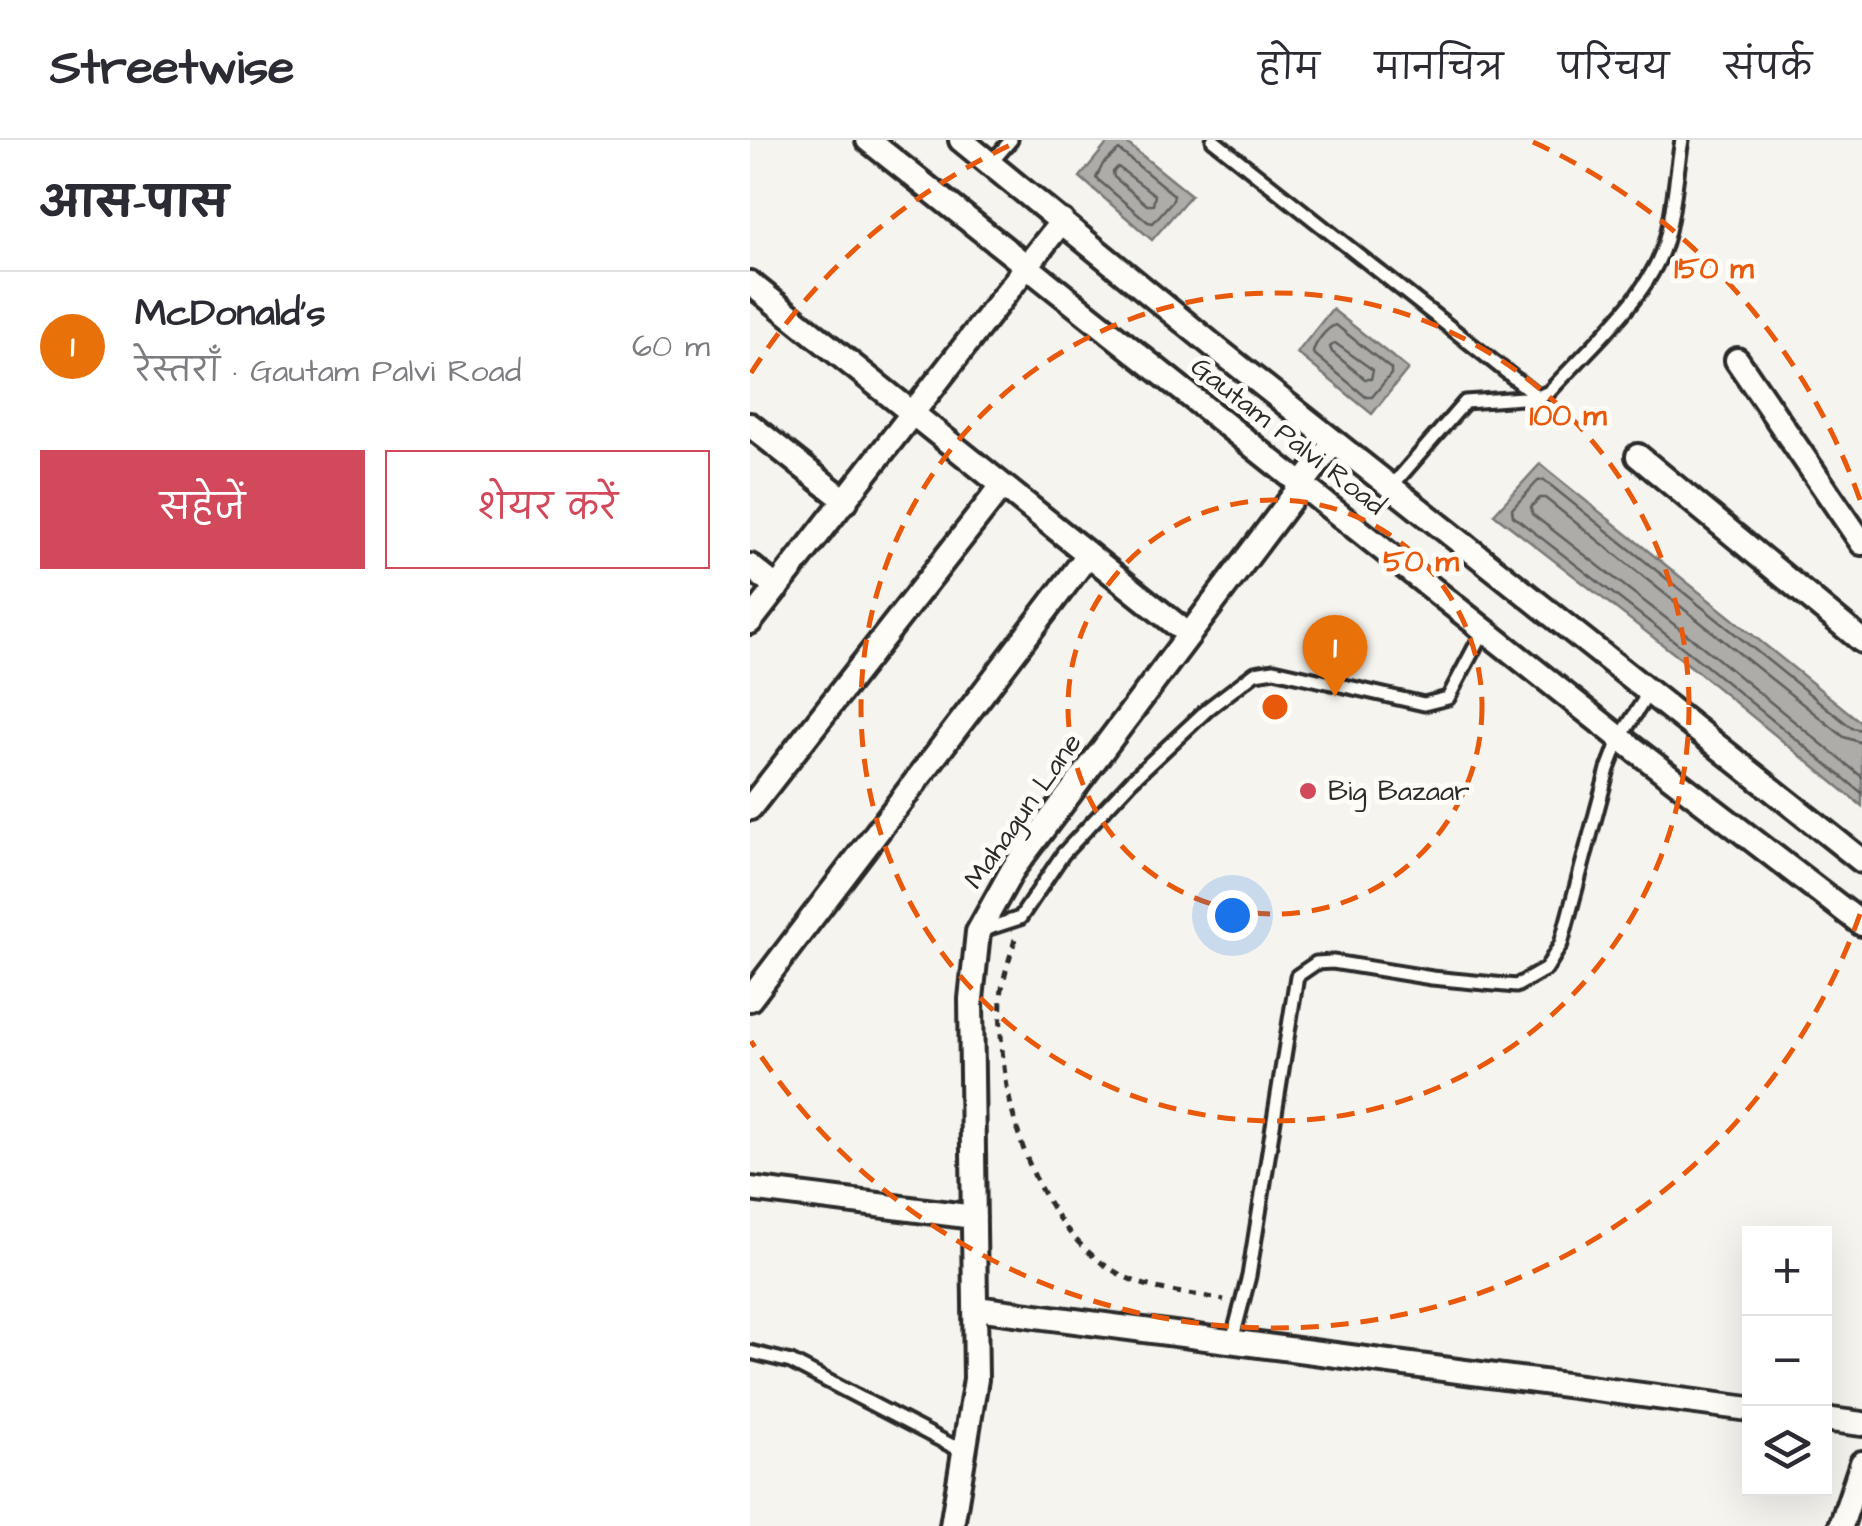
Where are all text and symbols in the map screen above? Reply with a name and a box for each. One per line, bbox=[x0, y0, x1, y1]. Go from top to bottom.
text: Streetwise bbox=[50, 36, 294, 102]
text: होम bbox=[1258, 44, 1320, 93]
text: मानचित्र bbox=[1375, 44, 1503, 93]
text: परिचय bbox=[1558, 44, 1669, 93]
text: संपर्क bbox=[1724, 44, 1812, 93]
text: आस-पास bbox=[40, 175, 228, 233]
text: 150 m bbox=[1674, 248, 1754, 290]
text: McDonald's bbox=[135, 288, 326, 340]
text: 1 bbox=[70, 324, 75, 369]
text: 60 m bbox=[632, 324, 710, 369]
street label: Gautam Palvi Road bbox=[1183, 348, 1393, 524]
text: रेस्तराँ · Gautam Palvi Road bbox=[135, 349, 521, 394]
text: 100 m bbox=[1529, 395, 1607, 437]
button: सहेजें bbox=[40, 450, 365, 569]
button: शेयर करें bbox=[385, 450, 710, 569]
text: 50 m bbox=[1383, 541, 1459, 583]
pin: 1 bbox=[1302, 614, 1368, 697]
centre of rings bbox=[1257, 689, 1293, 725]
street label: Mahagun Lane bbox=[955, 725, 1092, 897]
place label: Big Bazaar bbox=[1328, 772, 1470, 812]
marker: Big Bazaar bbox=[1297, 780, 1319, 802]
your location bbox=[1207, 890, 1258, 941]
map controls bbox=[1742, 1226, 1832, 1496]
button: + bbox=[1742, 1226, 1832, 1316]
button: − bbox=[1742, 1316, 1832, 1406]
button: layers bbox=[1742, 1406, 1832, 1496]

